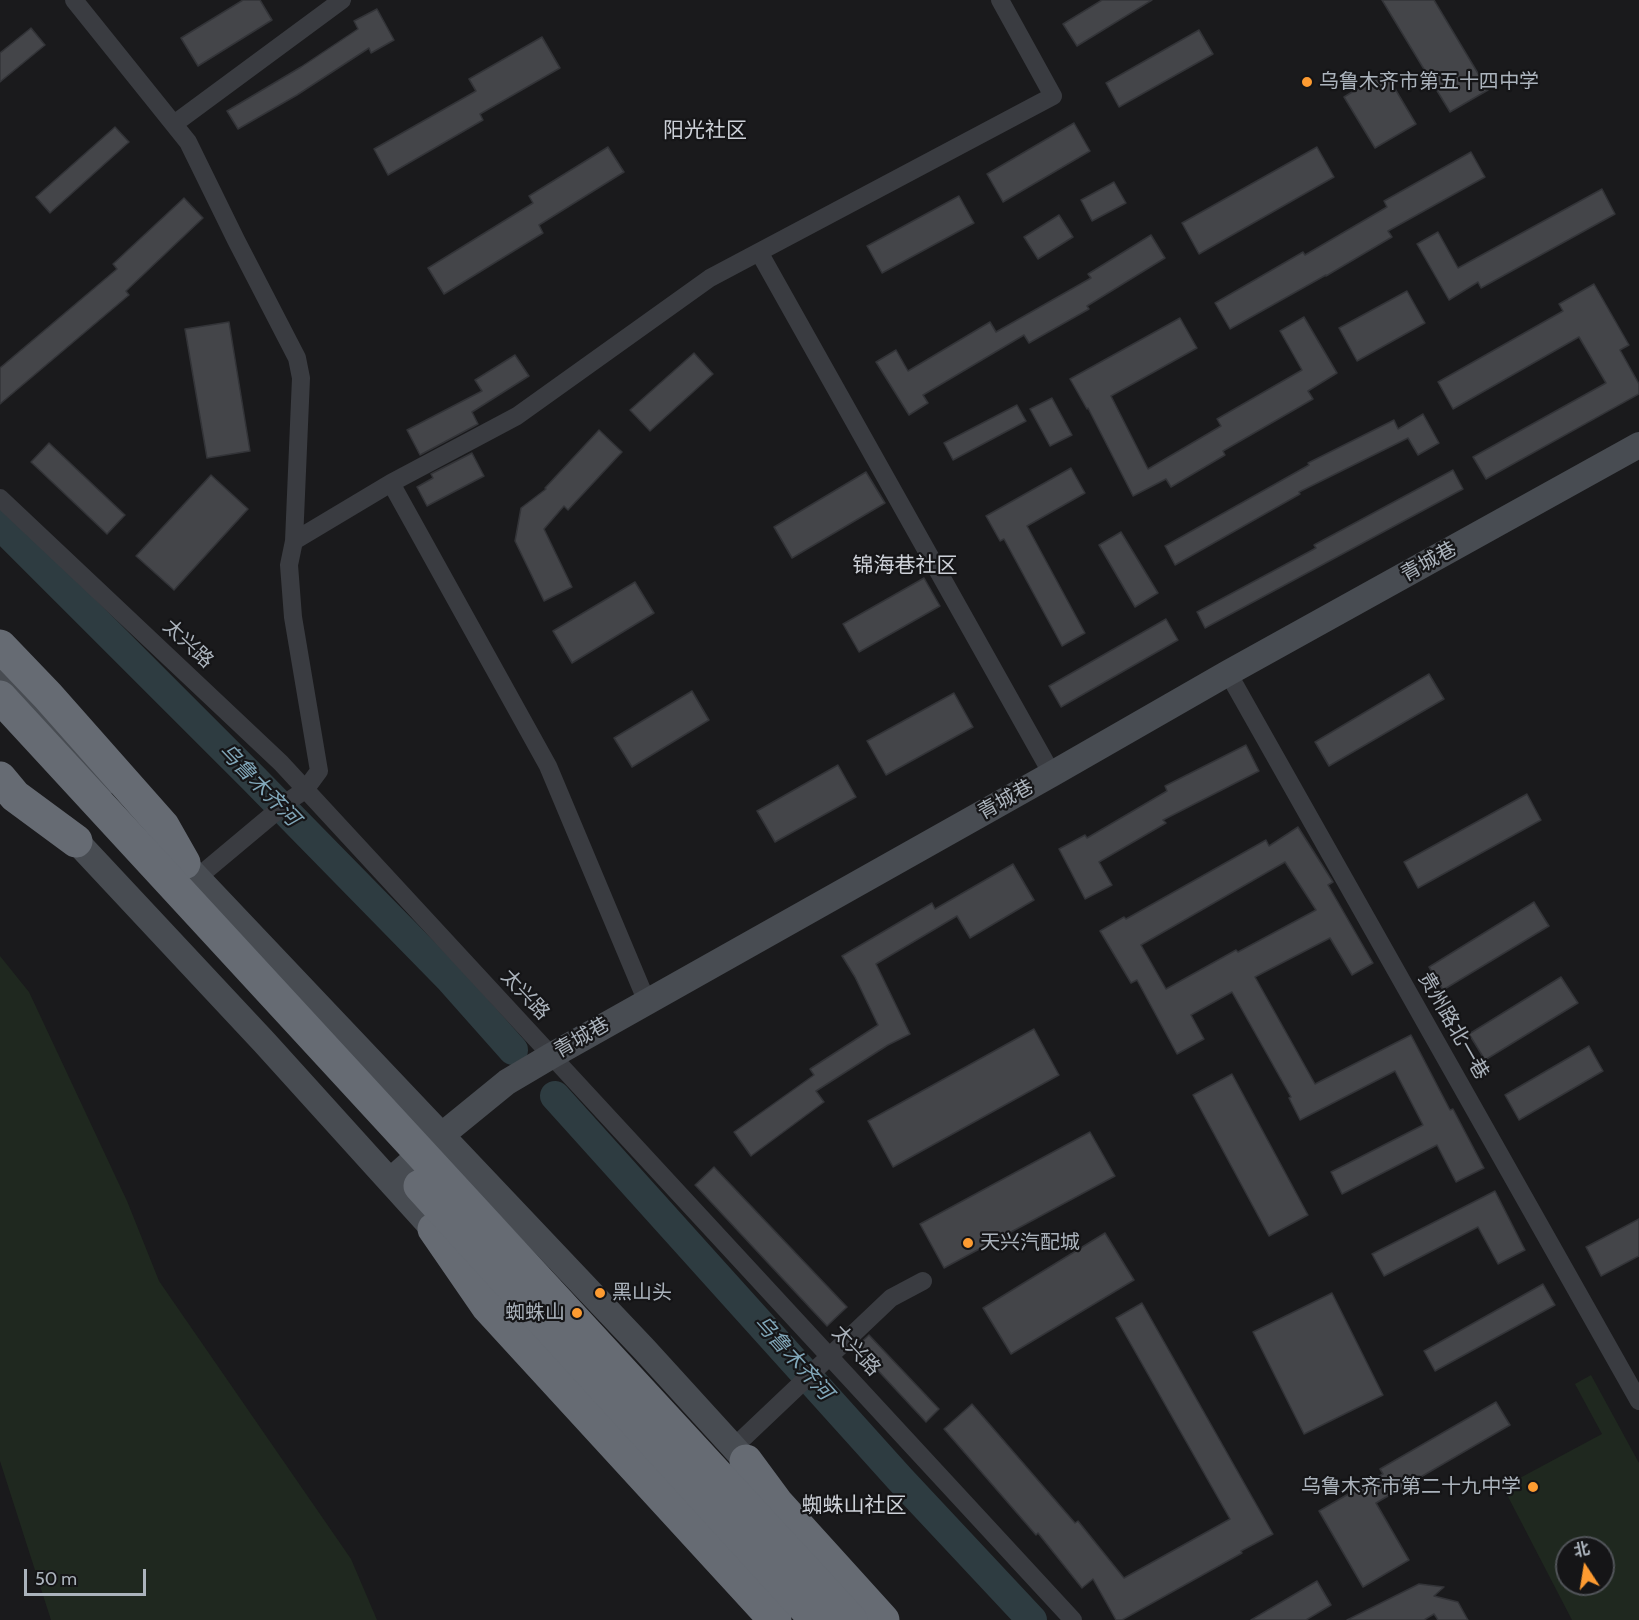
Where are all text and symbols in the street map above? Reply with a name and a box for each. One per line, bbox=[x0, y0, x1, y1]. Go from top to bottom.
place label: 乌鲁木齐市第五十四中学 bbox=[1319, 70, 1539, 94]
marker: 乌鲁木齐市第五十四中学 bbox=[1300, 75, 1314, 89]
district label: 阳光社区 bbox=[663, 118, 747, 144]
street label: 青城巷 bbox=[1397, 537, 1461, 587]
district label: 锦海巷社区 bbox=[853, 553, 957, 579]
street label: 太兴路 bbox=[158, 615, 218, 673]
water label: 乌鲁木齐河 bbox=[213, 738, 305, 832]
street label: 青城巷 bbox=[974, 775, 1038, 825]
street label: 太兴路 bbox=[496, 965, 554, 1025]
street label: 贵州路北一巷 bbox=[1413, 968, 1493, 1084]
street label: 青城巷 bbox=[550, 1013, 614, 1063]
place label: 天兴汽配城 bbox=[980, 1231, 1080, 1255]
marker: 天兴汽配城 bbox=[961, 1236, 975, 1250]
place label: 黑山头 bbox=[612, 1281, 672, 1305]
marker: 黑山头 bbox=[593, 1286, 607, 1300]
place label: 蜘蛛山 bbox=[505, 1301, 565, 1325]
marker: 蜘蛛山 bbox=[570, 1306, 584, 1320]
water label: 乌鲁木齐河 bbox=[749, 1311, 837, 1405]
street label: 太兴路 bbox=[827, 1321, 885, 1381]
place label: 乌鲁木齐市第二十九中学 bbox=[1301, 1475, 1521, 1499]
marker: 乌鲁木齐市第二十九中学 bbox=[1526, 1480, 1540, 1494]
district label: 蜘蛛山社区 bbox=[802, 1493, 906, 1519]
north arrow bbox=[1555, 1536, 1615, 1596]
text: 北 bbox=[1572, 1539, 1591, 1561]
scale bar bbox=[27, 1557, 148, 1595]
text: 50 m bbox=[35, 1568, 77, 1590]

